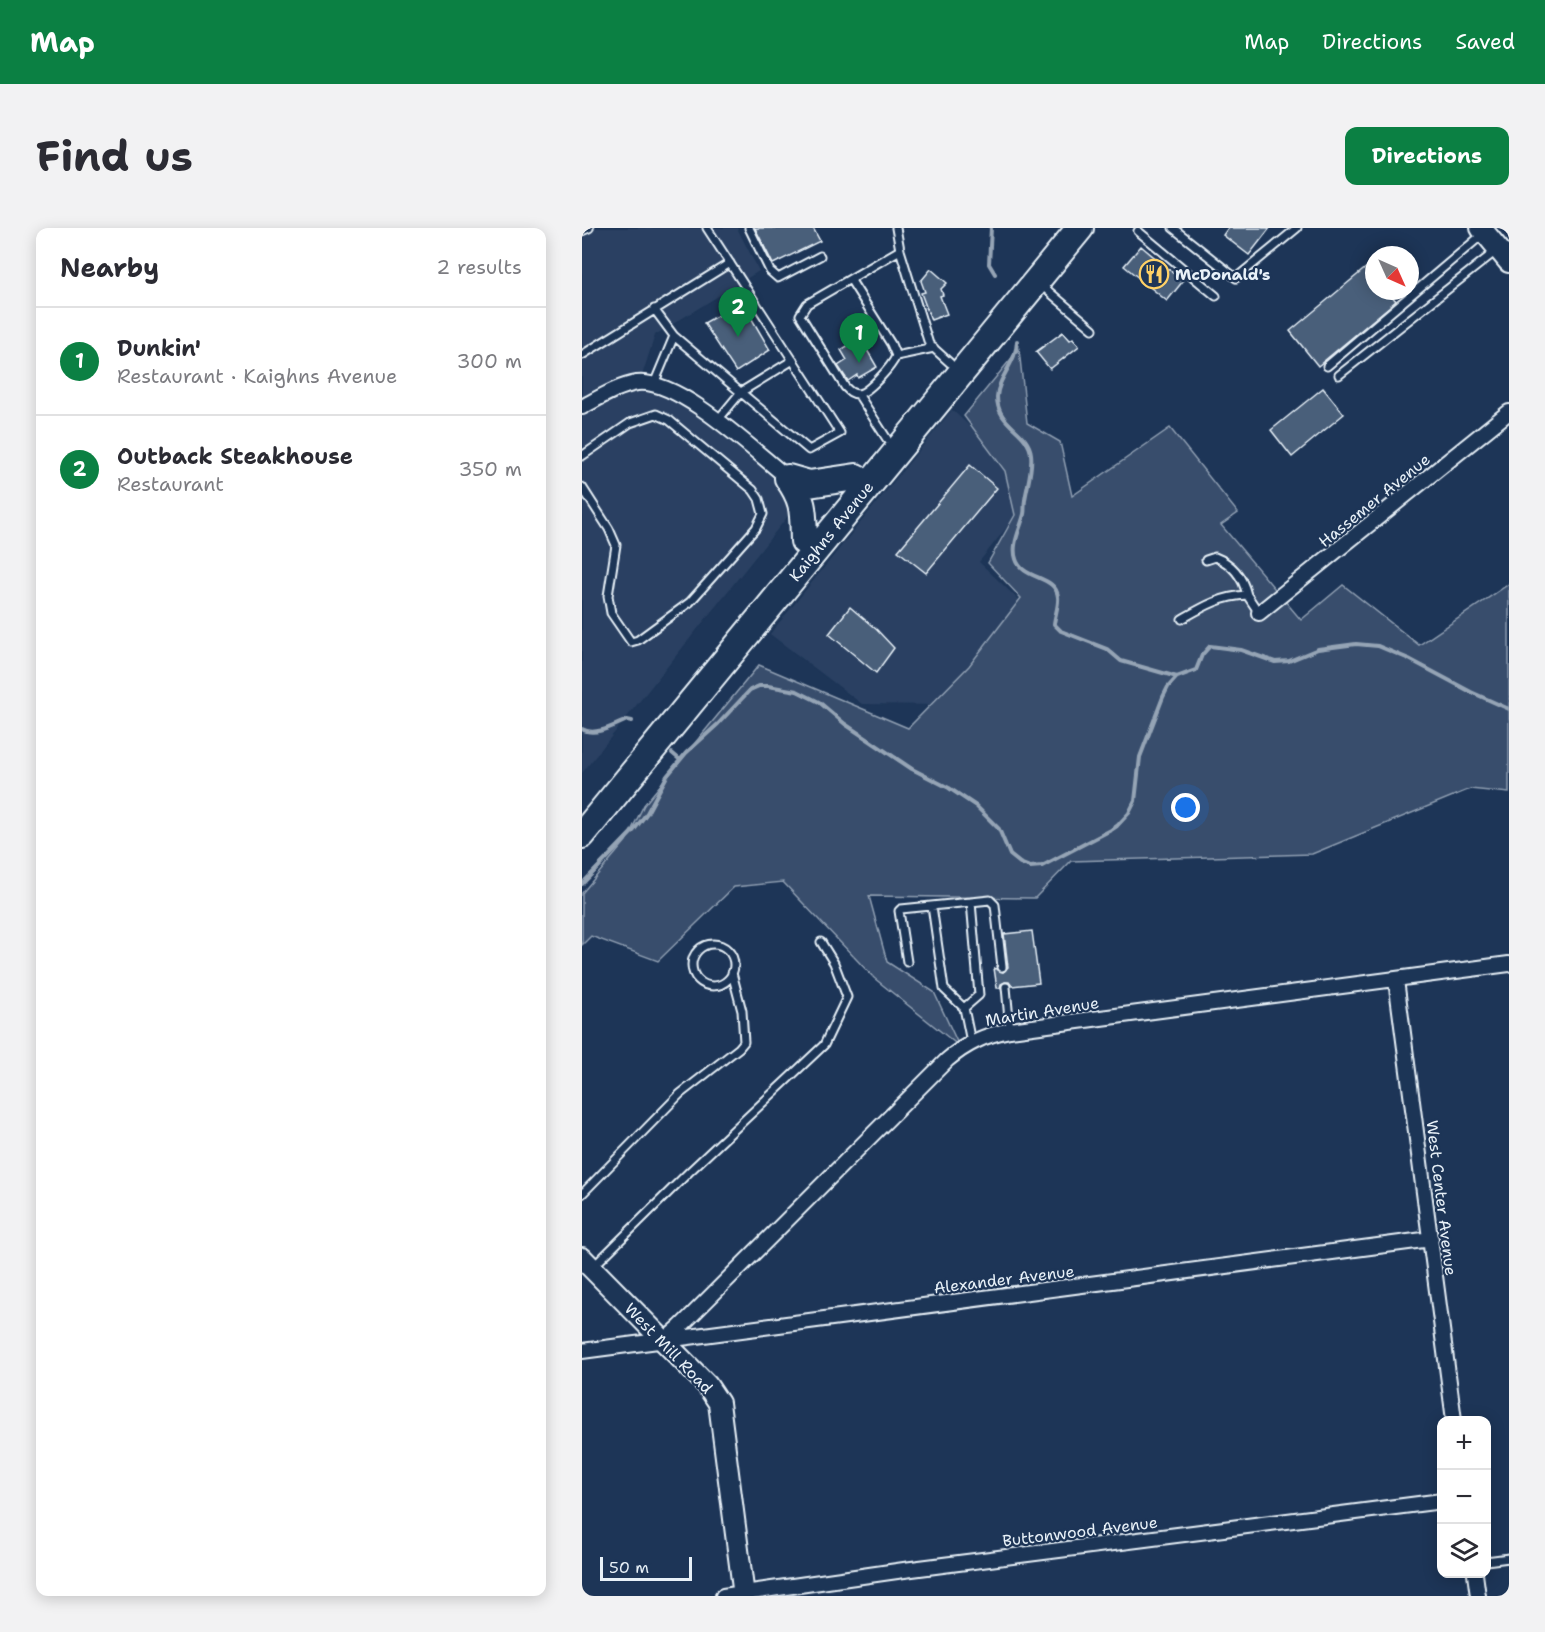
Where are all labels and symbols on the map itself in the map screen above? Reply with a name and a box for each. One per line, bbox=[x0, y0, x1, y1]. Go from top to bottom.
north arrow bbox=[1365, 246, 1419, 300]
restaurant icon: McDonald's bbox=[1138, 258, 1170, 290]
place label: McDonald's bbox=[1175, 264, 1271, 285]
pin: 2 bbox=[718, 288, 758, 337]
pin: 1 bbox=[840, 314, 878, 363]
street label: Hassemer Avenue bbox=[1314, 449, 1434, 552]
street label: Kaighns Avenue bbox=[784, 477, 878, 586]
your location bbox=[1171, 793, 1200, 822]
street label: Martin Avenue bbox=[984, 992, 1100, 1031]
street label: West Center Avenue bbox=[1422, 1119, 1461, 1277]
street label: Alexander Avenue bbox=[933, 1260, 1076, 1299]
street label: West Mill Road bbox=[620, 1298, 717, 1398]
street label: Buttonwood Avenue bbox=[1001, 1512, 1159, 1551]
scale bar bbox=[600, 1554, 692, 1582]

